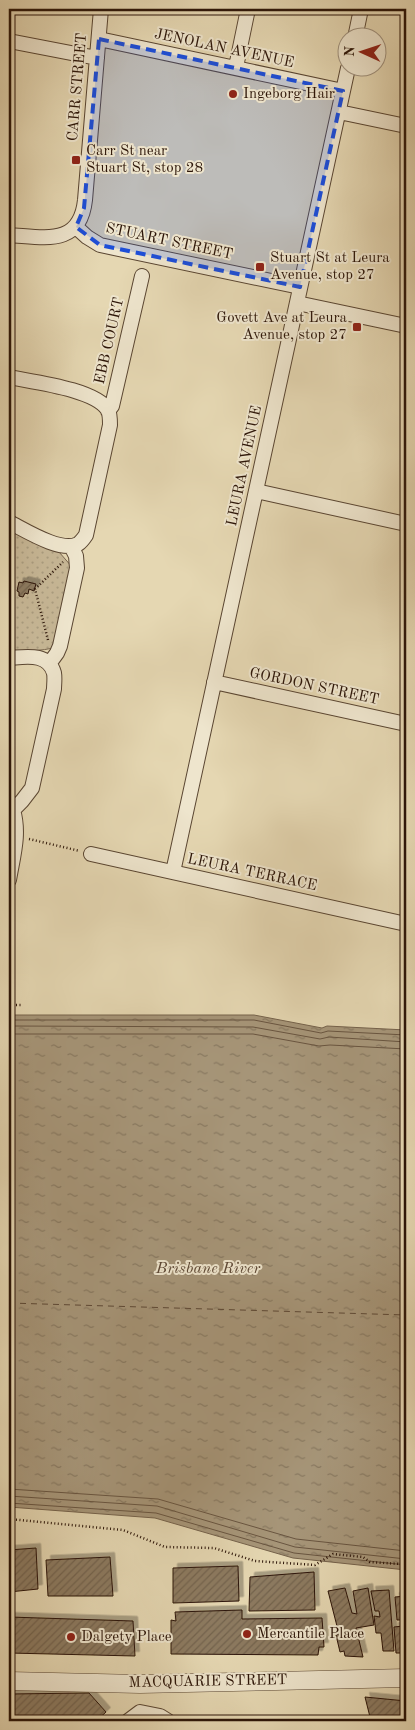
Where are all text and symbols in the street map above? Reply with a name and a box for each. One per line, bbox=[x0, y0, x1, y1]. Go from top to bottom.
street label: JENOLAN AVENUE bbox=[153, 27, 295, 71]
north arrow bbox=[338, 28, 388, 78]
street label: CARR STREET bbox=[66, 32, 90, 142]
text: N bbox=[343, 45, 357, 57]
place label: Ingeborg Hair bbox=[243, 87, 335, 102]
marker: Ingeborg Hair bbox=[227, 88, 239, 100]
place label: Carr St near Stuart St, stop 28 bbox=[86, 144, 203, 176]
marker: Carr St near Stuart St, stop 28 bbox=[70, 154, 82, 166]
street label: STUART STREET bbox=[104, 221, 234, 263]
place label: Stuart St at Leura Avenue, stop 27 bbox=[270, 251, 390, 283]
marker: Stuart St at Leura Avenue, stop 27 bbox=[254, 261, 266, 273]
street label: EBB COURT bbox=[93, 296, 127, 386]
place label: Govett Ave at Leura Avenue, stop 27 bbox=[216, 311, 348, 343]
marker: Govett Ave at Leura Avenue, stop 27 bbox=[351, 321, 363, 333]
street label: LEURA AVENUE bbox=[225, 404, 265, 528]
street label: GORDON STREET bbox=[248, 666, 380, 708]
street label: LEURA TERRACE bbox=[186, 852, 318, 894]
water label: Brisbane River bbox=[155, 1261, 261, 1277]
place label: Mercantile Place bbox=[257, 1627, 364, 1642]
marker: Mercantile Place bbox=[241, 1628, 253, 1640]
place label: Dalgety Place bbox=[81, 1630, 172, 1645]
marker: Dalgety Place bbox=[65, 1631, 77, 1643]
street label: MACQUARIE STREET bbox=[128, 1673, 288, 1691]

